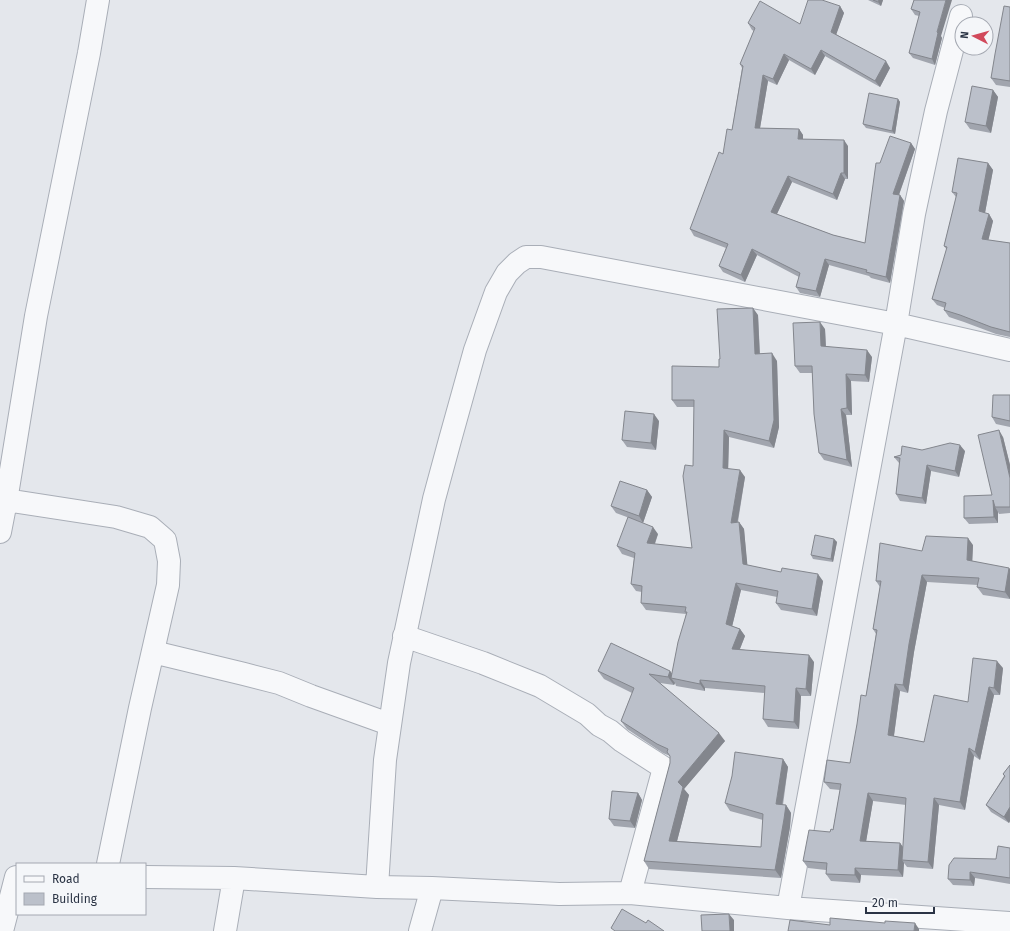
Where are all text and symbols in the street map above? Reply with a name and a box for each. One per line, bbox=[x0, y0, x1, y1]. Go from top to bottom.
north arrow bbox=[954, 16, 994, 56]
text: N bbox=[958, 31, 971, 39]
legend bbox=[16, 863, 146, 915]
text: Road bbox=[52, 872, 80, 886]
scale bar bbox=[866, 889, 934, 915]
text: Building bbox=[52, 892, 98, 906]
text: 20 m bbox=[872, 896, 898, 910]

